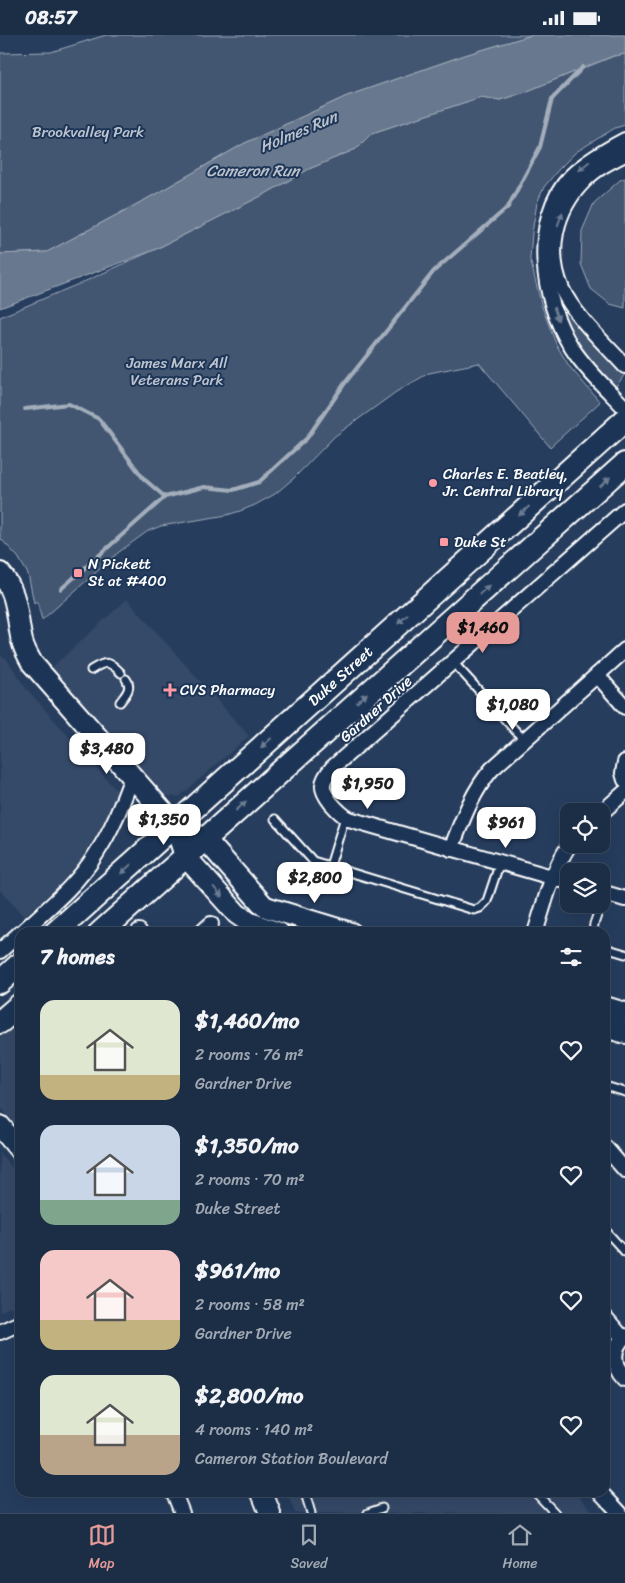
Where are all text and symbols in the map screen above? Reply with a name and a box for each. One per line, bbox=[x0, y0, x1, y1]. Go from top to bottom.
text: 08:57 bbox=[25, 1, 77, 34]
water label: Holmes Run bbox=[255, 101, 344, 161]
park label: Brookvalley Park bbox=[32, 119, 144, 145]
water label: Cameron Run bbox=[207, 156, 302, 185]
one-way arrow bbox=[578, 160, 591, 171]
one-way arrow bbox=[557, 212, 564, 227]
one-way arrow bbox=[553, 307, 560, 322]
park label: James Marx All Veterans Park bbox=[125, 350, 228, 393]
place label: Charles E. Beatley, Jr. Central Library bbox=[442, 461, 568, 504]
one-way arrow bbox=[598, 476, 610, 488]
marker: Charles E. Beatley, Jr. Central Library bbox=[427, 477, 439, 489]
one-way arrow bbox=[518, 505, 530, 517]
place label: Duke St bbox=[454, 529, 507, 555]
marker: Duke St bbox=[438, 536, 450, 548]
place label: N Pickett St at #400 bbox=[88, 551, 166, 594]
marker: N Pickett St at #400 bbox=[72, 567, 84, 579]
one-way arrow bbox=[477, 584, 489, 596]
pin: $1,460 bbox=[442, 611, 524, 654]
text: $1,460 bbox=[457, 613, 509, 642]
one-way arrow bbox=[396, 614, 409, 625]
street label: Duke Street bbox=[302, 639, 379, 713]
street label: Gardner Drive bbox=[334, 669, 419, 749]
place label: CVS Pharmacy bbox=[180, 677, 275, 703]
marker: CVS Pharmacy bbox=[164, 684, 176, 696]
pin: $1,080 bbox=[472, 689, 554, 731]
text: $1,080 bbox=[487, 690, 539, 719]
one-way arrow bbox=[356, 692, 368, 704]
pin: $3,480 bbox=[66, 733, 148, 775]
text: $3,480 bbox=[80, 734, 134, 763]
one-way arrow bbox=[260, 737, 272, 749]
pin: $1,950 bbox=[327, 767, 409, 810]
text: $1,950 bbox=[342, 769, 394, 798]
one-way arrow bbox=[234, 801, 247, 812]
pin: $1,350 bbox=[123, 803, 205, 846]
map controls bbox=[560, 803, 610, 913]
button: locate bbox=[560, 803, 610, 853]
text: $1,350 bbox=[139, 805, 189, 834]
pin: $961 bbox=[476, 807, 536, 849]
text: $961 bbox=[488, 808, 524, 837]
pin: $2,800 bbox=[274, 861, 356, 904]
one-way arrow bbox=[120, 863, 132, 875]
text: $2,800 bbox=[288, 863, 342, 892]
button: layers bbox=[560, 863, 610, 913]
one-way arrow bbox=[212, 886, 223, 899]
text: 7 homes bbox=[40, 938, 115, 976]
icon: filters bbox=[557, 943, 585, 971]
text: $1,460/mo bbox=[195, 1002, 299, 1040]
icon: home bbox=[80, 1020, 140, 1080]
icon: heart bbox=[557, 1036, 585, 1064]
text: 2 rooms · 76 m² bbox=[195, 1040, 304, 1069]
text: Gardner Drive bbox=[195, 1069, 292, 1098]
text: $1,350/mo bbox=[195, 1127, 299, 1165]
icon: home bbox=[80, 1145, 140, 1205]
icon: heart bbox=[557, 1161, 585, 1189]
text: 2 rooms · 70 m² bbox=[195, 1165, 305, 1194]
text: Duke Street bbox=[195, 1194, 281, 1223]
text: $961/mo bbox=[195, 1252, 280, 1290]
icon: home bbox=[80, 1270, 140, 1330]
icon: heart bbox=[557, 1286, 585, 1314]
text: 2 rooms · 58 m² bbox=[195, 1290, 305, 1319]
text: Gardner Drive bbox=[195, 1319, 292, 1348]
text: $2,800/mo bbox=[195, 1377, 303, 1415]
icon: home bbox=[80, 1395, 140, 1455]
icon: heart bbox=[557, 1411, 585, 1439]
text: 4 rooms · 140 m² bbox=[195, 1415, 313, 1444]
text: Cameron Station Boulevard bbox=[195, 1444, 388, 1473]
tab: Map bbox=[88, 1521, 116, 1576]
tab: Saved bbox=[291, 1521, 327, 1576]
tab: Home bbox=[502, 1521, 537, 1576]

